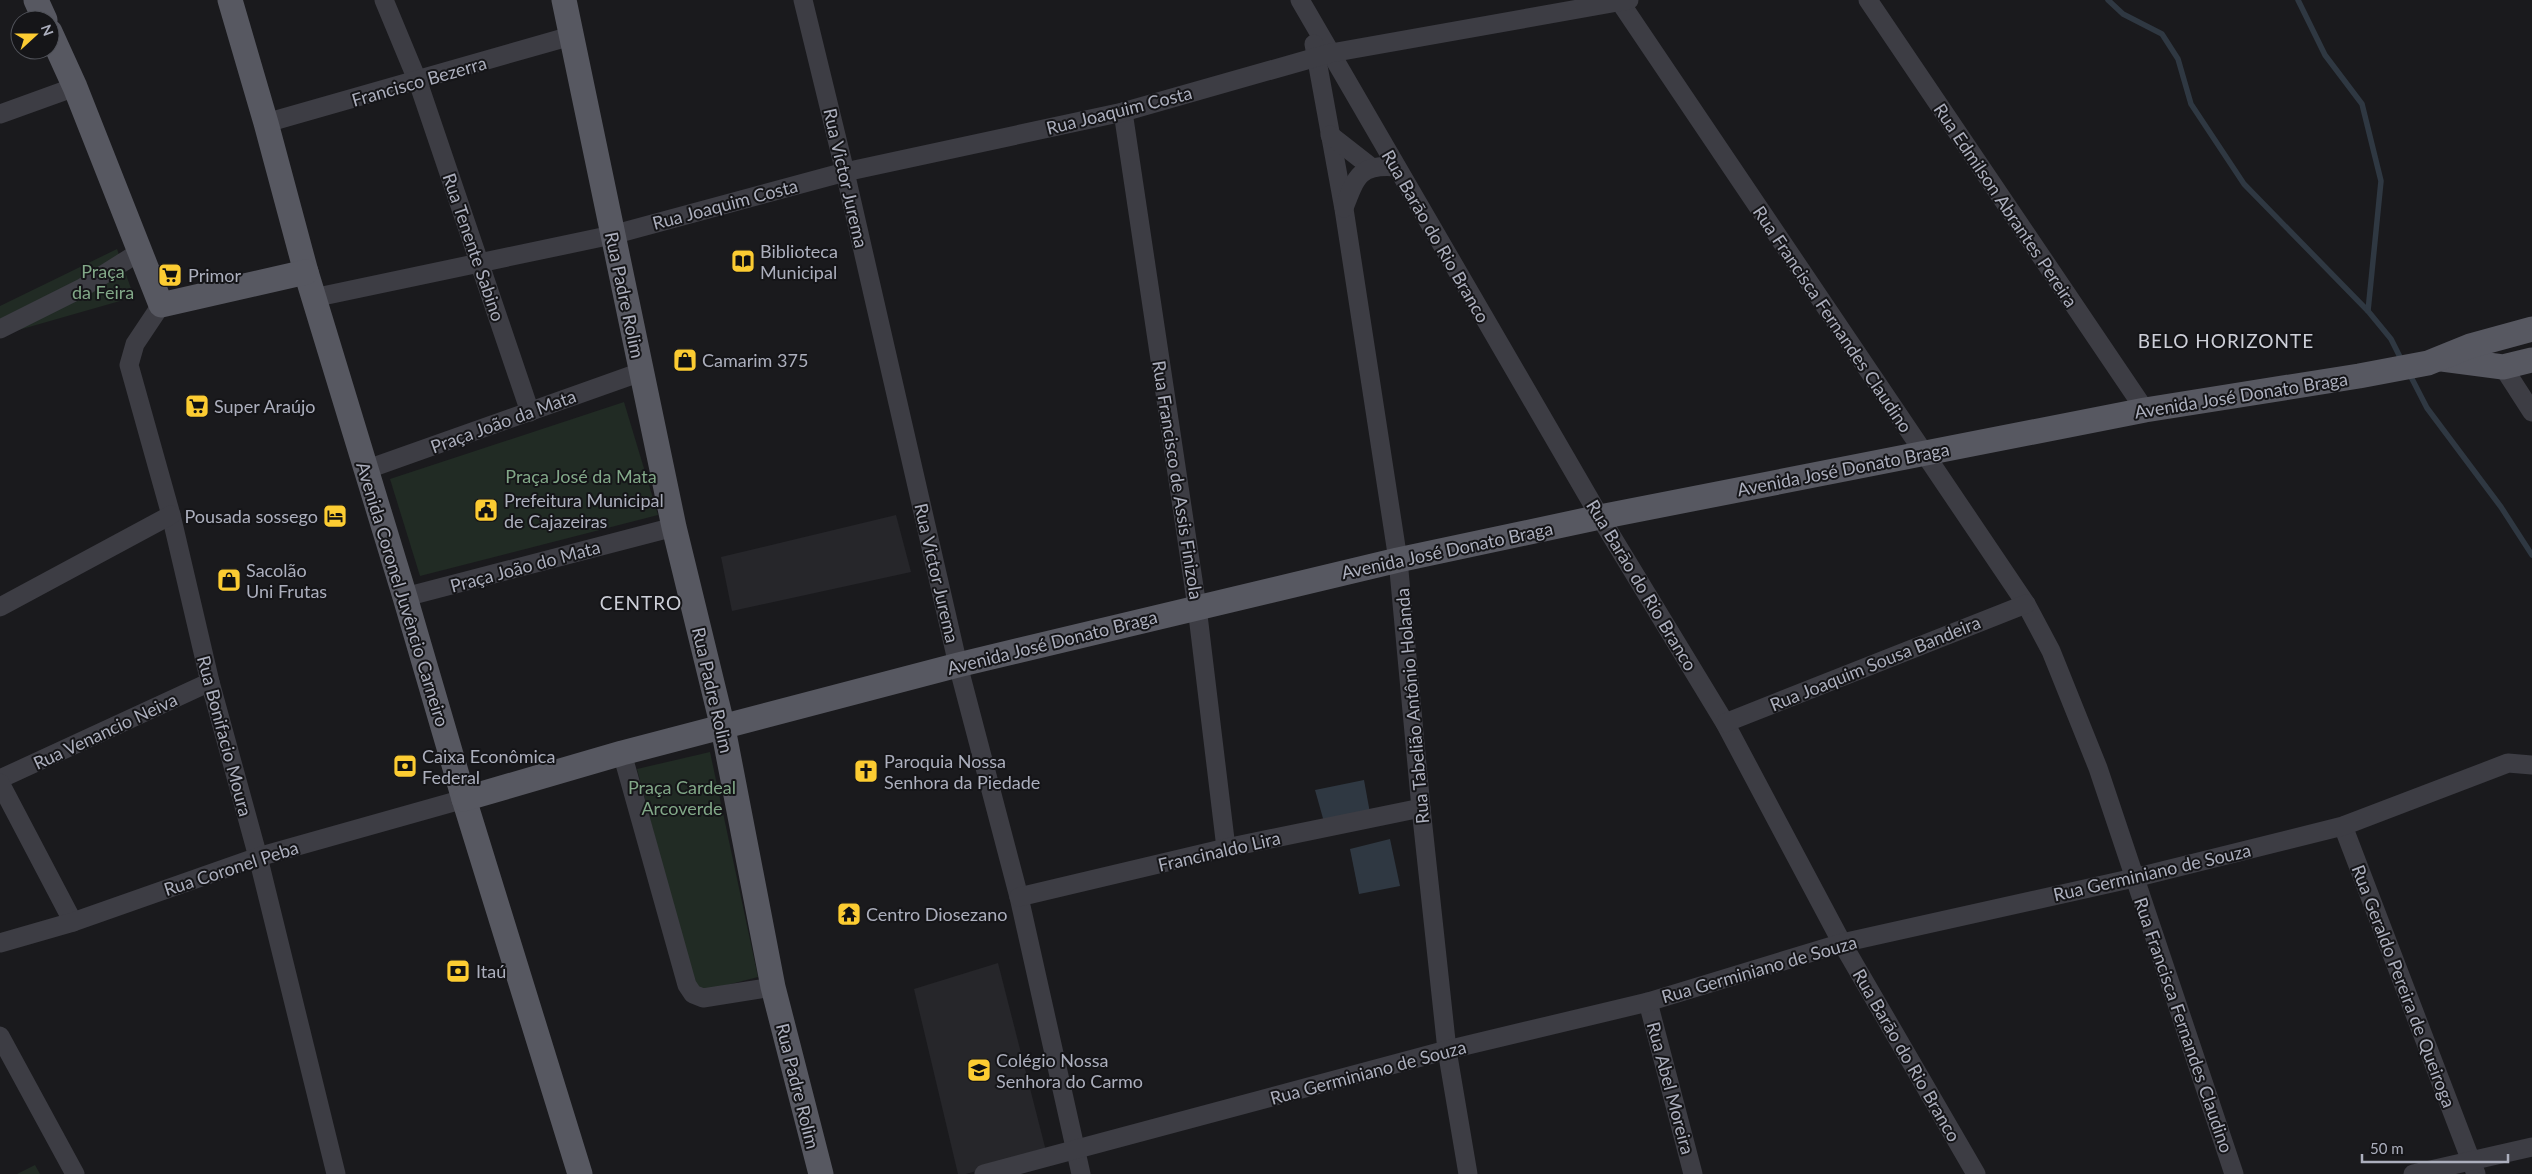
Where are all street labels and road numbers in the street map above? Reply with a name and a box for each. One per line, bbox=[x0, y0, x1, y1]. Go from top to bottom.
street label: Francisco Bezerra bbox=[349, 51, 489, 111]
street label: Rua Joaquim Costa bbox=[1044, 81, 1194, 139]
street label: Rua Edmilson Abrantes Pereira bbox=[1929, 99, 2083, 311]
street label: Rua Victor Jurema bbox=[819, 106, 873, 250]
street label: Rua Barāo do Rio Branco bbox=[1378, 146, 1494, 326]
street label: Rua Tenente Sabino bbox=[438, 170, 510, 324]
street label: Rua Joaquim Costa bbox=[650, 174, 800, 234]
street label: Rua Francisca Fernandes Claudino bbox=[1749, 202, 1917, 436]
street label: Rua Padre Rolim bbox=[601, 230, 649, 360]
street label: Rua Francisco de Assis Finizola bbox=[1148, 359, 1208, 601]
street label: Avenida José Donato Braga bbox=[2133, 367, 2349, 423]
street label: Praça João da Mata bbox=[427, 384, 579, 458]
street label: Avenida José Donato Braga bbox=[1735, 438, 1951, 500]
street label: Avenida Coronel Juvêncio Carneiro bbox=[352, 459, 454, 729]
street label: Rua Barāo do Rio Branco bbox=[1582, 495, 1702, 675]
street label: Rua Victor Jurema bbox=[910, 501, 964, 645]
street label: Avenida José Donato Braga bbox=[1339, 517, 1555, 583]
street label: Praça João do Mata bbox=[448, 535, 602, 597]
street label: Rua Tabelião Antônio Holanda bbox=[1391, 587, 1433, 825]
street label: Avenida José Donato Braga bbox=[945, 605, 1159, 679]
street label: Rua Joaquim Sousa Bandeira bbox=[1766, 611, 1984, 715]
street label: Rua Padre Rolim bbox=[688, 625, 738, 755]
street label: Rua Bonifacio Moura bbox=[193, 653, 257, 819]
street label: Rua Venancio Neiva bbox=[30, 688, 180, 774]
street label: Francinaldo Lira bbox=[1156, 826, 1282, 876]
street label: Rua Coronel Peba bbox=[161, 836, 301, 900]
street label: Rua Germiniano de Souza bbox=[2051, 839, 2253, 905]
street label: Rua Geraldo Pereira de Queiroga bbox=[2347, 861, 2461, 1111]
street label: Rua Francisca Fernandes Claudino bbox=[2130, 894, 2238, 1156]
street label: Rua Germiniano de Souza bbox=[1659, 931, 1859, 1007]
street label: Rua Barāo do Rio Branco bbox=[1849, 965, 1965, 1145]
street label: Rua Abel Moreira bbox=[1643, 1019, 1699, 1157]
street label: Rua Padre Rolim bbox=[772, 1021, 824, 1151]
street label: Rua Germiniano de Souza bbox=[1268, 1035, 1468, 1109]

